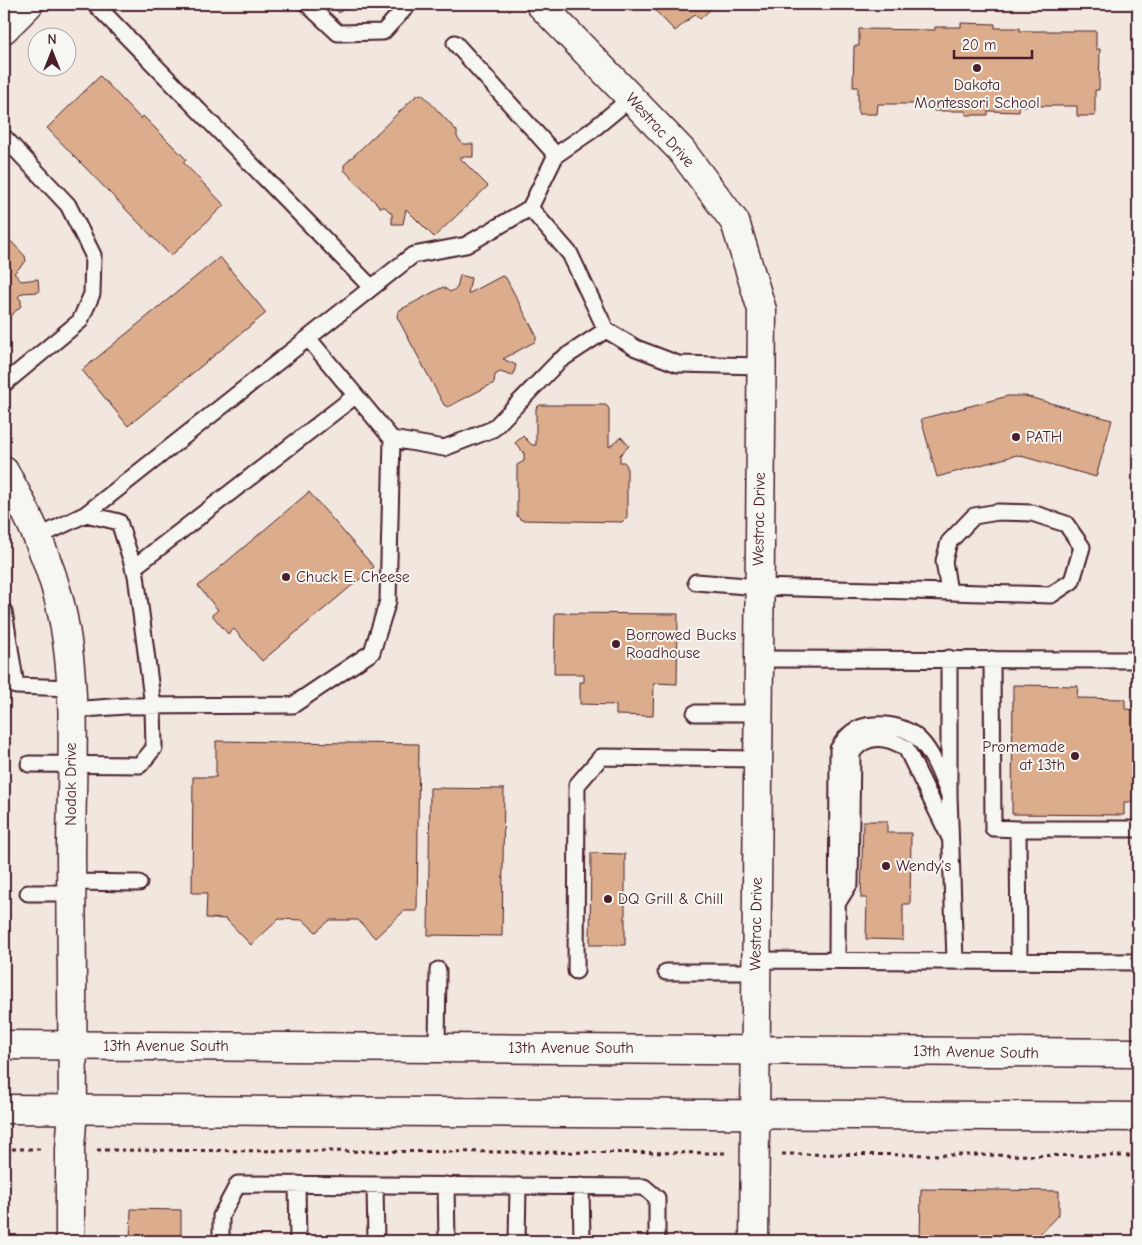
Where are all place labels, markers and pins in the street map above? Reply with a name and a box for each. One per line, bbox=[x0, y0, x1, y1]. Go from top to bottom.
marker: Dakota Montessori School bbox=[971, 62, 983, 74]
place label: Dakota Montessori School bbox=[914, 76, 1040, 112]
place label: PATH bbox=[1026, 428, 1062, 446]
marker: PATH bbox=[1010, 431, 1022, 443]
place label: Chuck E. Cheese bbox=[296, 568, 410, 586]
marker: Chuck E. Cheese bbox=[280, 571, 292, 583]
place label: Borrowed Bucks Roadhouse bbox=[626, 626, 737, 662]
marker: Borrowed Bucks Roadhouse bbox=[610, 638, 622, 650]
place label: Promemade at 13th bbox=[982, 738, 1065, 774]
marker: Promemade at 13th bbox=[1069, 750, 1081, 762]
place label: Wendy's bbox=[896, 857, 951, 875]
marker: Wendy's bbox=[880, 860, 892, 872]
place label: DQ Grill & Chill bbox=[618, 890, 723, 908]
marker: DQ Grill & Chill bbox=[602, 893, 614, 905]

